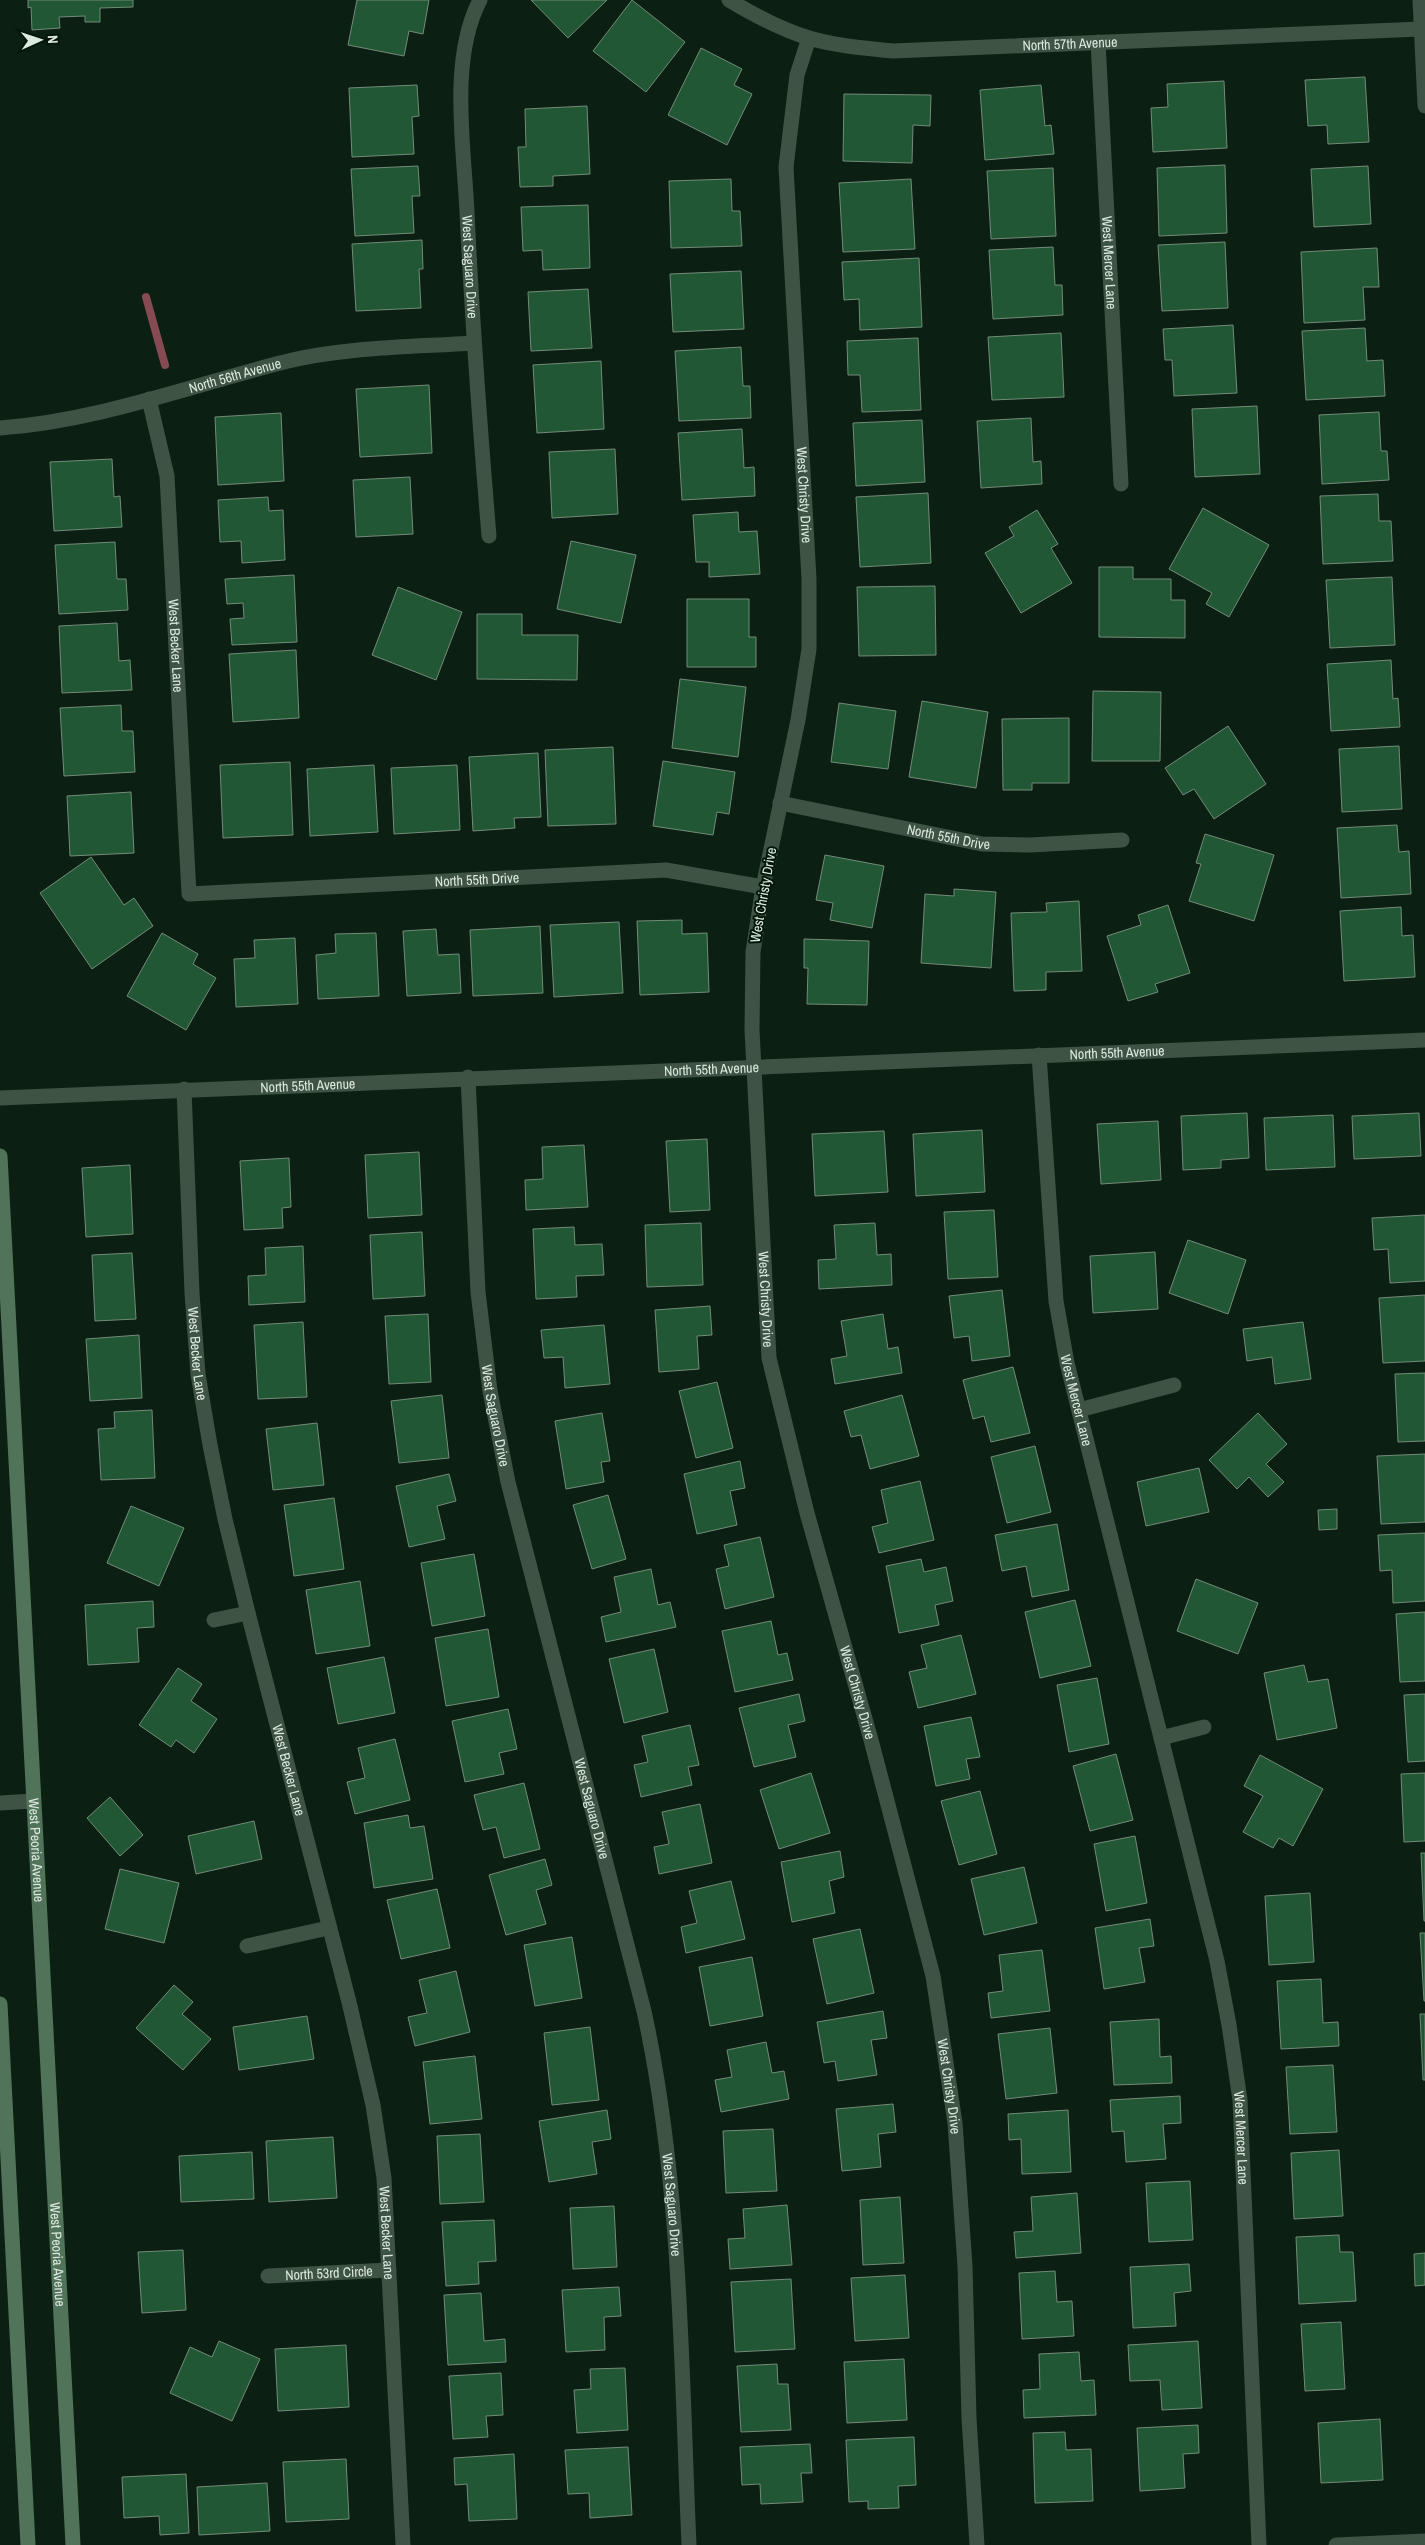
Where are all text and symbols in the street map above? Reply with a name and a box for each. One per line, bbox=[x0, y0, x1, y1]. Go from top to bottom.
north arrow bbox=[15, 15, 65, 65]
street label: North 57th Avenue bbox=[1022, 33, 1118, 55]
text: N bbox=[44, 35, 62, 44]
street label: West Saguaro Drive bbox=[458, 215, 482, 319]
street label: West Mercer Lane bbox=[1098, 215, 1121, 310]
street label: North 56th Avenue bbox=[187, 354, 283, 397]
street label: West Christy Drive bbox=[793, 446, 816, 544]
street label: West Becker Lane bbox=[164, 598, 187, 693]
street label: North 55th Drive bbox=[905, 820, 990, 853]
street label: West Christy Drive bbox=[746, 846, 780, 944]
street label: North 55th Drive bbox=[434, 868, 520, 891]
street label: North 55th Avenue bbox=[1069, 1042, 1165, 1063]
street label: North 55th Avenue bbox=[664, 1058, 759, 1080]
street label: North 55th Avenue bbox=[260, 1075, 356, 1096]
street label: West Christy Drive bbox=[754, 1251, 777, 1348]
street label: West Becker Lane bbox=[184, 1306, 211, 1402]
street label: West Mercer Lane bbox=[1057, 1353, 1096, 1448]
street label: West Saguaro Drive bbox=[478, 1363, 514, 1468]
street label: West Christy Drive bbox=[836, 1644, 879, 1741]
street label: West Becker Lane bbox=[268, 1723, 309, 1818]
street label: West Saguaro Drive bbox=[570, 1756, 614, 1861]
street label: West Peoria Avenue bbox=[25, 1797, 48, 1903]
street label: West Christy Drive bbox=[934, 2037, 965, 2135]
street label: West Mercer Lane bbox=[1230, 2090, 1253, 2185]
street label: West Saguaro Drive bbox=[658, 2152, 685, 2257]
street label: West Becker Lane bbox=[375, 2186, 398, 2280]
street label: West Peoria Avenue bbox=[46, 2202, 69, 2307]
street label: North 53rd Circle bbox=[285, 2262, 373, 2284]

